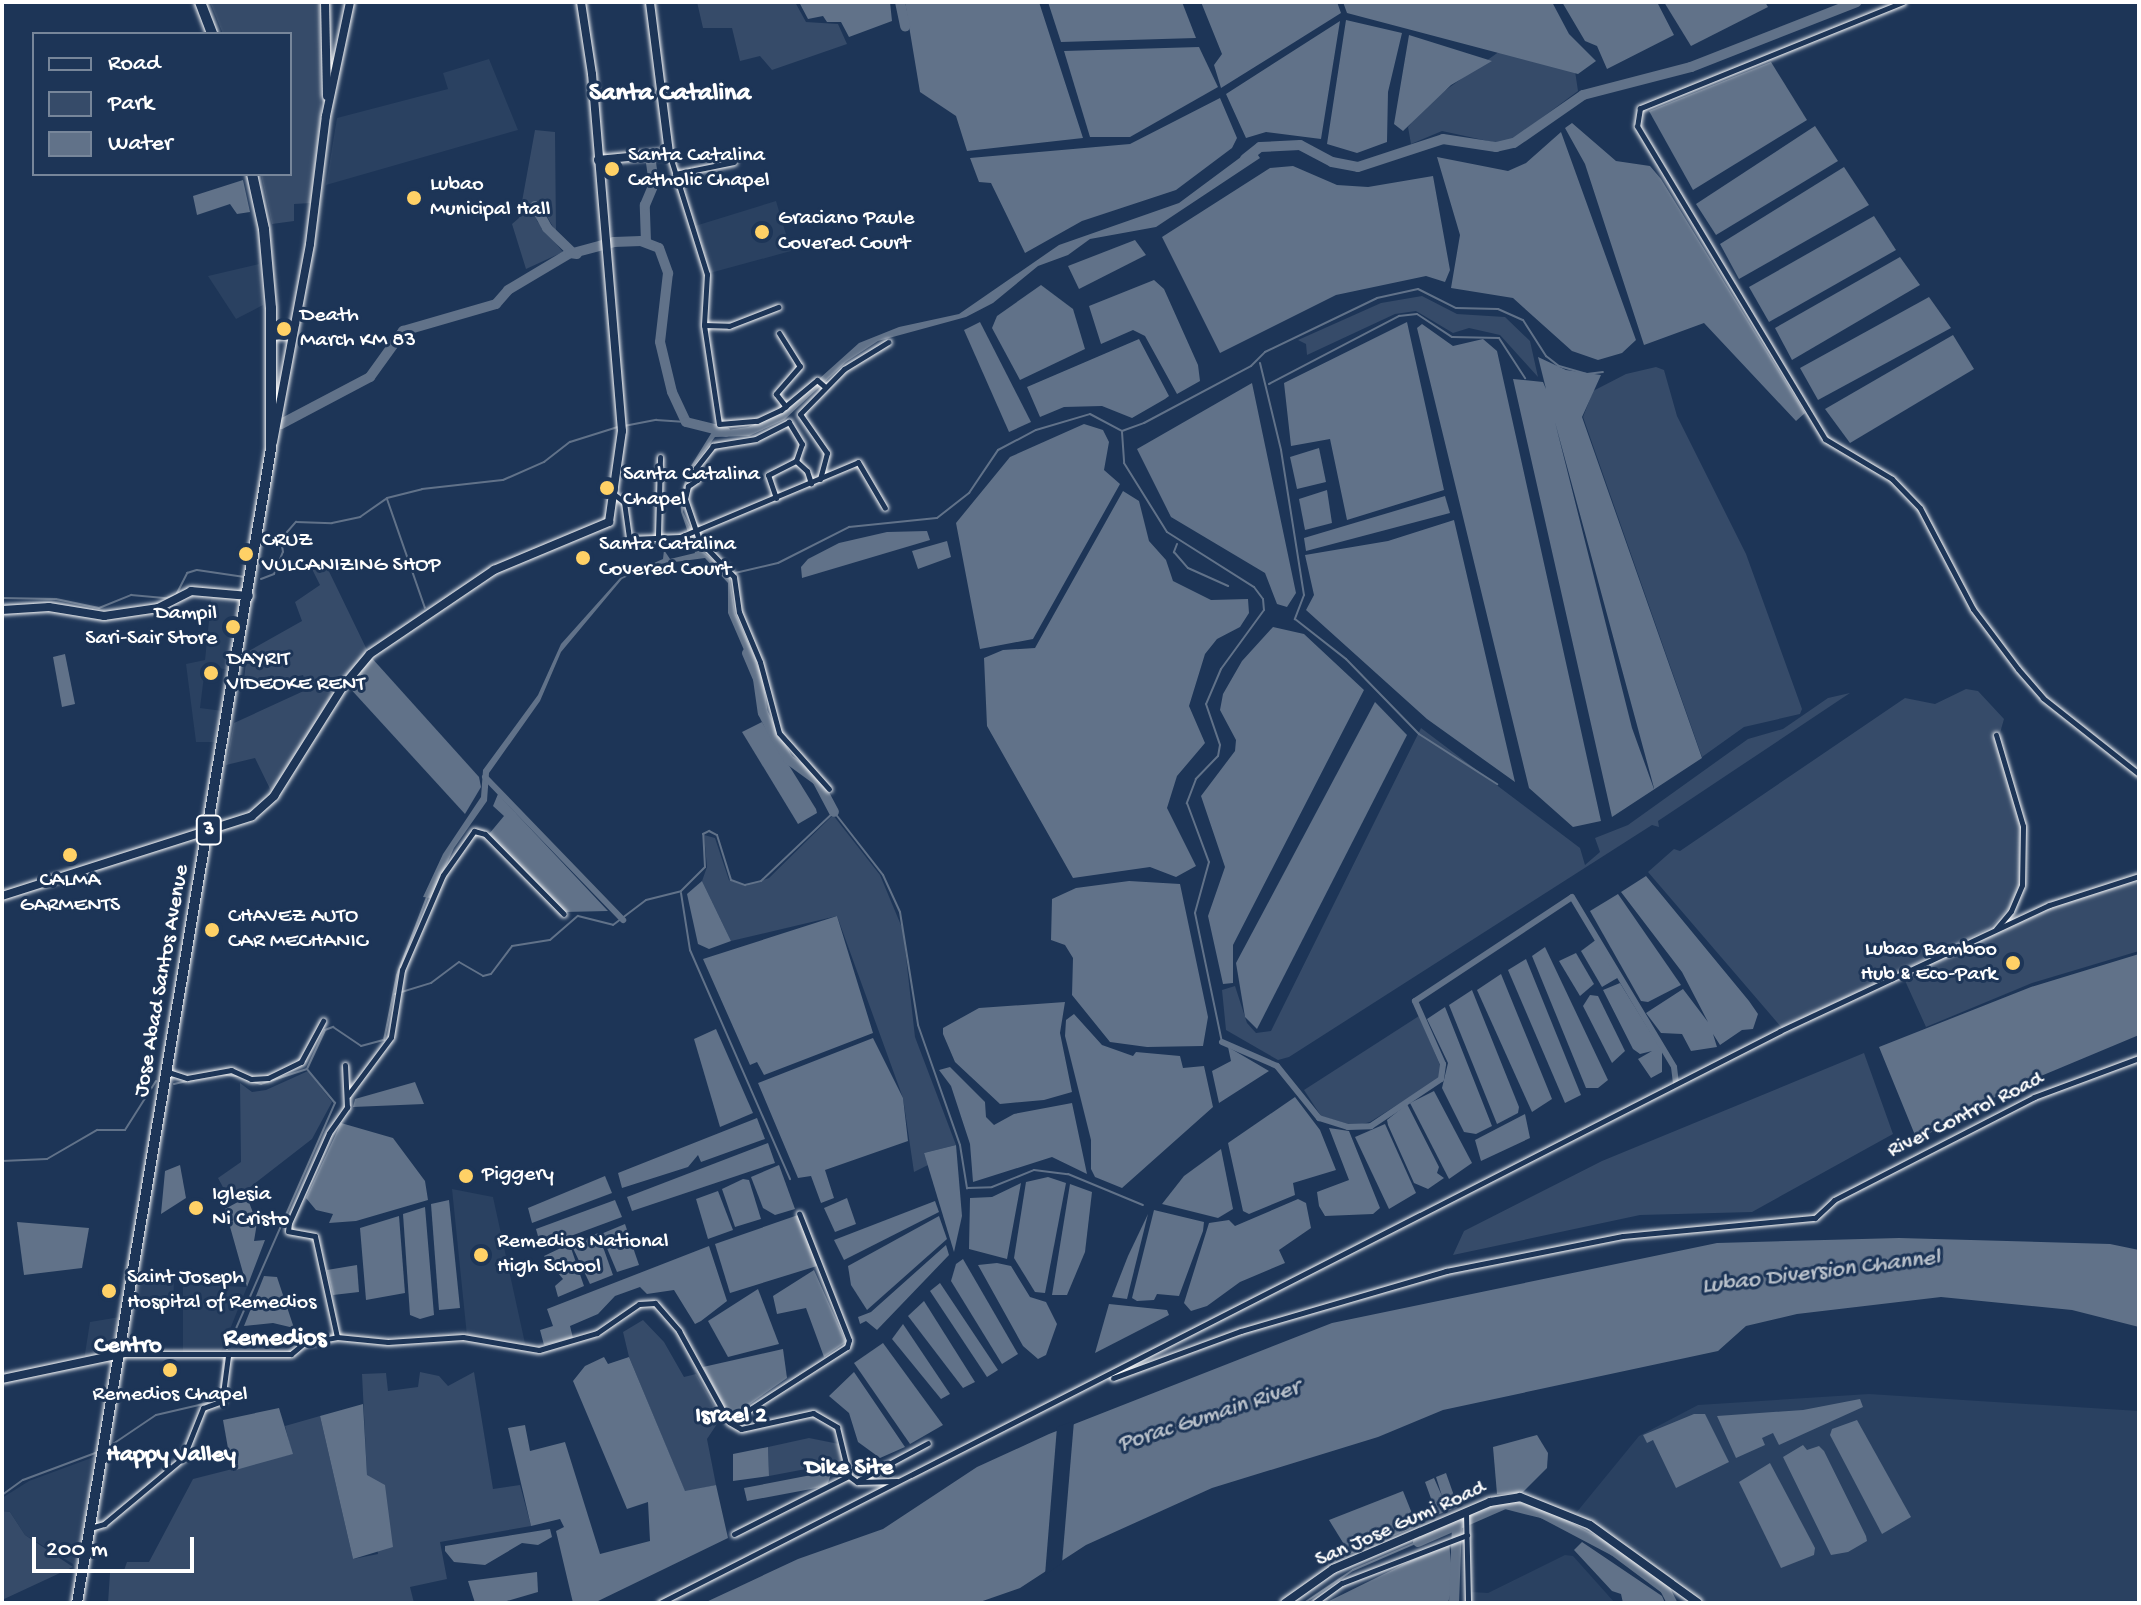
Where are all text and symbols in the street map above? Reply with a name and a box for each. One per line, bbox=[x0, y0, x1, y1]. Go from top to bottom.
legend bbox=[32, 32, 292, 176]
text: Road bbox=[108, 50, 160, 79]
district label: Santa Catalina bbox=[589, 79, 751, 111]
text: Park bbox=[108, 90, 154, 119]
text: Water bbox=[108, 130, 172, 159]
place label: Santa Catalina Catholic Chapel bbox=[628, 143, 770, 194]
marker: Santa Catalina Catholic Chapel bbox=[603, 160, 621, 178]
place label: Lubao Municipal Hall bbox=[430, 172, 551, 224]
marker: Lubao Municipal Hall bbox=[405, 189, 423, 207]
place label: Graciano Paule Covered Court bbox=[778, 206, 914, 258]
marker: Graciano Paule Covered Court bbox=[753, 223, 771, 241]
place label: Death March KM 83 bbox=[300, 303, 416, 354]
marker: Death March KM 83 bbox=[275, 320, 293, 338]
place label: Santa Catalina Chapel bbox=[623, 462, 760, 514]
marker: Santa Catalina Chapel bbox=[598, 479, 616, 497]
place label: CRUZ VULCANIZING SHOP bbox=[262, 528, 441, 580]
place label: Santa Catalina Covered Court bbox=[599, 532, 736, 584]
marker: CRUZ VULCANIZING SHOP bbox=[237, 545, 255, 563]
marker: Santa Catalina Covered Court bbox=[574, 549, 592, 567]
place label: Dampil Sari-Sair Store bbox=[85, 601, 217, 652]
marker: Dampil Sari-Sair Store bbox=[224, 618, 242, 636]
place label: DAYRIT VIDEOKE RENT bbox=[227, 647, 365, 698]
marker: DAYRIT VIDEOKE RENT bbox=[202, 664, 220, 682]
road number: 3 bbox=[195, 814, 223, 846]
marker: CALMA GARMENTS bbox=[61, 846, 79, 864]
street label: Jose Abad Santos Avenue bbox=[130, 863, 196, 1099]
place label: CALMA GARMENTS bbox=[20, 868, 120, 920]
place label: CHAVEZ AUTO CAR MECHANIC bbox=[228, 904, 368, 956]
marker: CHAVEZ AUTO CAR MECHANIC bbox=[203, 921, 221, 939]
place label: Lubao Bamboo Hub & Eco-Park bbox=[1860, 937, 1997, 988]
marker: Lubao Bamboo Hub & Eco-Park bbox=[2004, 954, 2022, 972]
street label: River Control Road bbox=[1884, 1067, 2048, 1165]
place label: Piggery bbox=[482, 1163, 554, 1189]
marker: Piggery bbox=[457, 1167, 475, 1185]
place label: Iglesia Ni Cristo bbox=[212, 1182, 289, 1234]
marker: Iglesia Ni Cristo bbox=[187, 1199, 205, 1217]
place label: Remedios National High School bbox=[497, 1229, 668, 1280]
water label: Lubao Diversion Channel bbox=[1700, 1244, 1942, 1302]
marker: Remedios National High School bbox=[472, 1246, 490, 1264]
place label: Saint Joseph Hospital of Remedios bbox=[127, 1265, 316, 1316]
marker: Saint Joseph Hospital of Remedios bbox=[98, 1280, 120, 1302]
district label: Remedios bbox=[224, 1324, 326, 1356]
district label: Centro bbox=[94, 1333, 162, 1361]
marker: Remedios Chapel bbox=[161, 1361, 179, 1379]
water label: Porac Gumain River bbox=[1114, 1374, 1304, 1460]
place label: Remedios Chapel bbox=[92, 1383, 248, 1409]
district label: Israel 2 bbox=[695, 1403, 767, 1431]
district label: Happy Valley bbox=[106, 1442, 236, 1470]
district label: Dike Site bbox=[805, 1455, 893, 1483]
street label: San Jose Gumi Road bbox=[1312, 1476, 1490, 1574]
scale bar bbox=[36, 1521, 198, 1571]
text: 200 m bbox=[46, 1536, 108, 1565]

